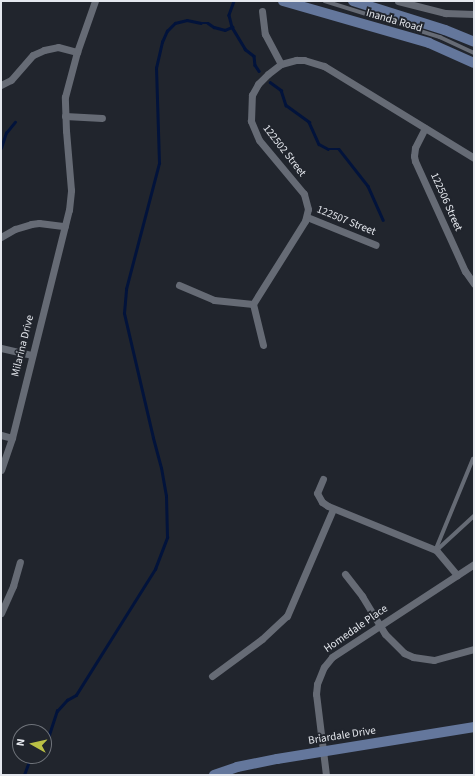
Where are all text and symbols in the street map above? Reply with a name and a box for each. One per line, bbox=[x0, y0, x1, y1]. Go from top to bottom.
street label: Inanda Road bbox=[364, 7, 424, 35]
street label: 122502 Street bbox=[260, 122, 308, 180]
street label: 122506 Street bbox=[427, 171, 465, 233]
street label: 122507 Street bbox=[315, 203, 377, 239]
street label: Milarina Drive bbox=[9, 314, 37, 378]
street label: Homedale Place bbox=[322, 602, 390, 656]
north arrow bbox=[12, 724, 52, 764]
street label: Briardale Drive bbox=[307, 724, 377, 748]
text: N bbox=[13, 738, 29, 747]

